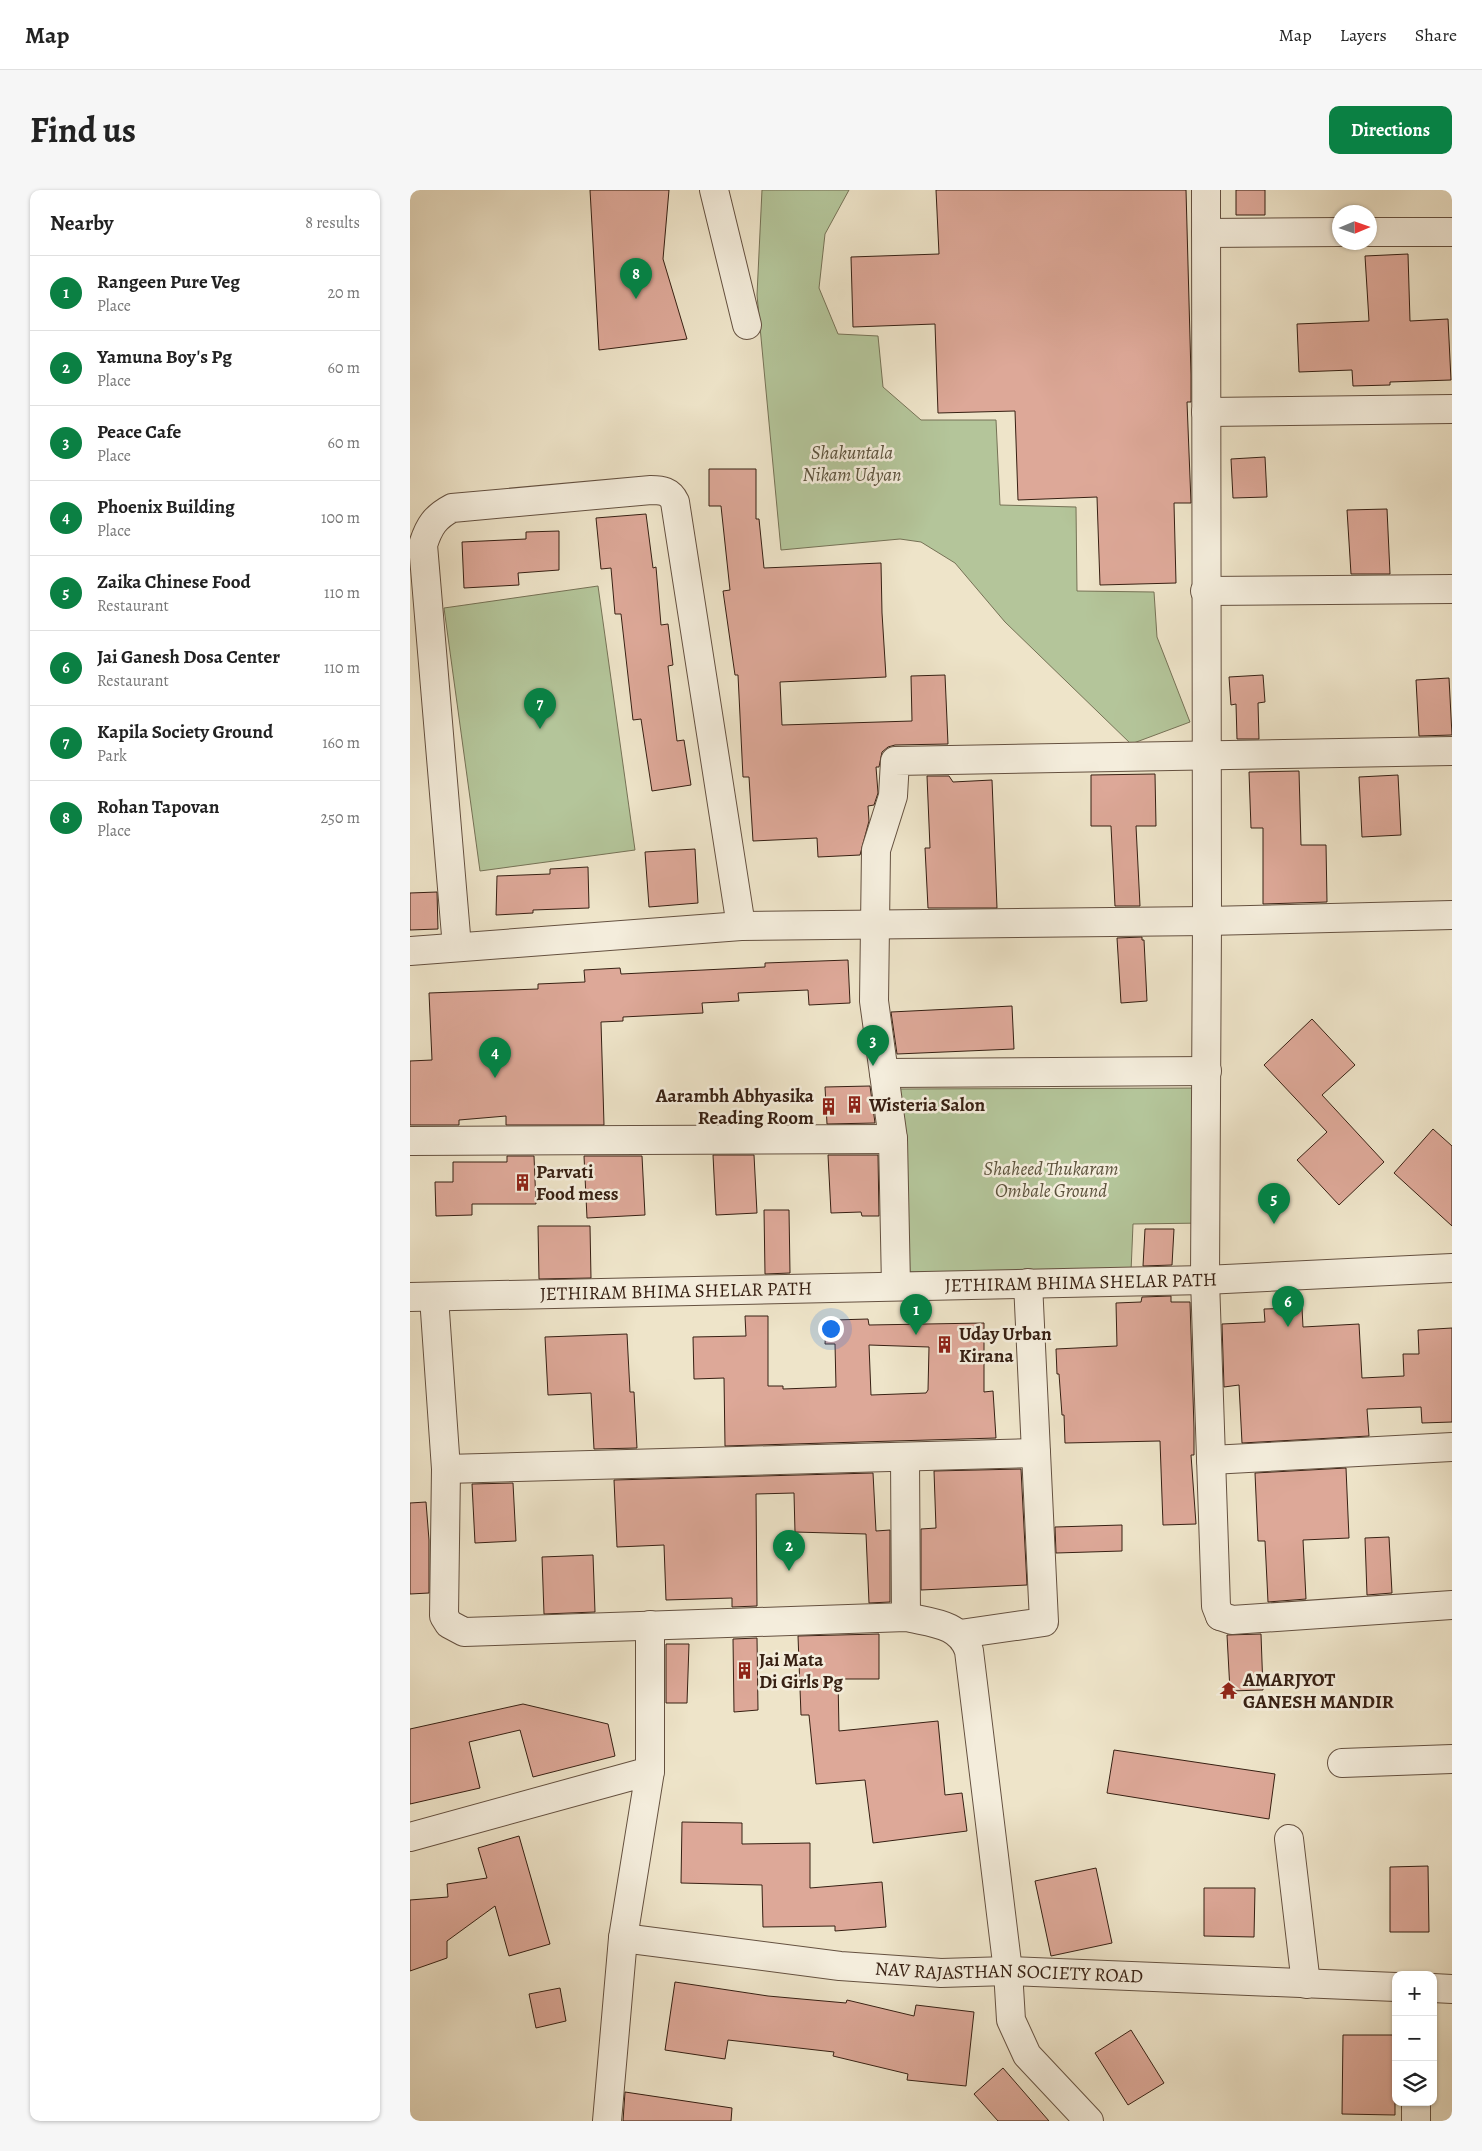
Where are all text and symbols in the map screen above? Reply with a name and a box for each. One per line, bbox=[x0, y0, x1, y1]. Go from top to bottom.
text: Map bbox=[25, 19, 69, 51]
text: Map bbox=[1279, 23, 1312, 47]
text: Layers bbox=[1340, 23, 1387, 47]
text: Share bbox=[1415, 23, 1457, 47]
text: Find us bbox=[30, 106, 136, 154]
button: Directions bbox=[1329, 106, 1452, 154]
north arrow bbox=[1332, 205, 1377, 250]
text: Nearby bbox=[50, 209, 113, 237]
text: 8 results bbox=[305, 212, 360, 234]
pin: 8 bbox=[620, 258, 652, 299]
text: Rangeen Pure Veg bbox=[97, 269, 240, 295]
text: 1 bbox=[63, 282, 69, 304]
text: 20 m bbox=[327, 282, 360, 304]
text: Place bbox=[97, 295, 131, 317]
text: Yamuna Boy's Pg bbox=[97, 344, 232, 370]
text: 2 bbox=[62, 357, 70, 379]
text: 60 m bbox=[328, 357, 360, 379]
text: Place bbox=[97, 370, 131, 392]
text: Peace Cafe bbox=[97, 419, 181, 445]
text: 3 bbox=[63, 432, 69, 454]
text: 60 m bbox=[328, 432, 360, 454]
park label: Shakuntala Nikam Udyan bbox=[803, 440, 901, 488]
text: Place bbox=[97, 445, 131, 467]
text: Phoenix Building bbox=[97, 494, 235, 520]
text: 4 bbox=[62, 507, 70, 529]
text: 100 m bbox=[321, 507, 360, 529]
text: Place bbox=[97, 520, 131, 542]
text: Zaika Chinese Food bbox=[97, 569, 251, 595]
text: 5 bbox=[63, 582, 69, 604]
text: 110 m bbox=[324, 582, 360, 604]
text: Restaurant bbox=[97, 595, 169, 617]
text: Jai Ganesh Dosa Center bbox=[97, 644, 280, 670]
text: 6 bbox=[62, 657, 70, 679]
text: 110 m bbox=[324, 657, 360, 679]
text: Restaurant bbox=[97, 670, 169, 692]
pin: 7 bbox=[524, 688, 556, 729]
text: Kapila Society Ground bbox=[97, 719, 273, 745]
text: 7 bbox=[63, 732, 69, 754]
text: 160 m bbox=[322, 732, 360, 754]
text: Park bbox=[97, 745, 127, 767]
text: Rohan Tapovan bbox=[97, 794, 219, 820]
text: 8 bbox=[62, 807, 70, 829]
text: 250 m bbox=[321, 807, 360, 829]
text: Place bbox=[97, 820, 131, 842]
pin: 3 bbox=[857, 1025, 889, 1066]
pin: 4 bbox=[479, 1037, 511, 1078]
place label: Aarambh Abhyasika Reading Room bbox=[655, 1083, 815, 1131]
place label: Wisteria Salon bbox=[868, 1092, 985, 1118]
building icon: Wisteria Salon bbox=[845, 1095, 865, 1115]
building icon: Aarambh Abhyasika Reading Room bbox=[818, 1097, 838, 1117]
park label: Shaheed Thukaram Ombale Ground bbox=[984, 1156, 1118, 1204]
place label: Parvati Food mess bbox=[536, 1159, 619, 1207]
building icon: Parvati Food mess bbox=[512, 1173, 532, 1193]
pin: 5 bbox=[1258, 1183, 1290, 1224]
street label: JETHIRAM BHIMA SHELAR PATH bbox=[944, 1266, 1218, 1299]
street label: JETHIRAM BHIMA SHELAR PATH bbox=[539, 1275, 812, 1307]
pin: 6 bbox=[1272, 1286, 1304, 1327]
pin: 1 bbox=[900, 1294, 932, 1335]
your location bbox=[818, 1316, 844, 1342]
place label: Uday Urban Kirana bbox=[959, 1321, 1052, 1369]
building icon: Uday Urban Kirana bbox=[935, 1335, 955, 1355]
pin: 2 bbox=[773, 1530, 805, 1571]
place label: Jai Mata Di Girls Pg bbox=[759, 1647, 843, 1695]
building icon: Jai Mata Di Girls Pg bbox=[735, 1661, 755, 1681]
place label: AMARJYOT GANESH MANDIR bbox=[1242, 1667, 1395, 1715]
temple icon: AMARJYOT GANESH MANDIR bbox=[1219, 1681, 1239, 1701]
street label: NAV RAJASTHAN SOCIETY ROAD bbox=[874, 1955, 1144, 1990]
map controls bbox=[1392, 1971, 1437, 2106]
button: + bbox=[1392, 1971, 1437, 2016]
button: − bbox=[1392, 2016, 1437, 2061]
button: layers bbox=[1392, 2061, 1437, 2106]

